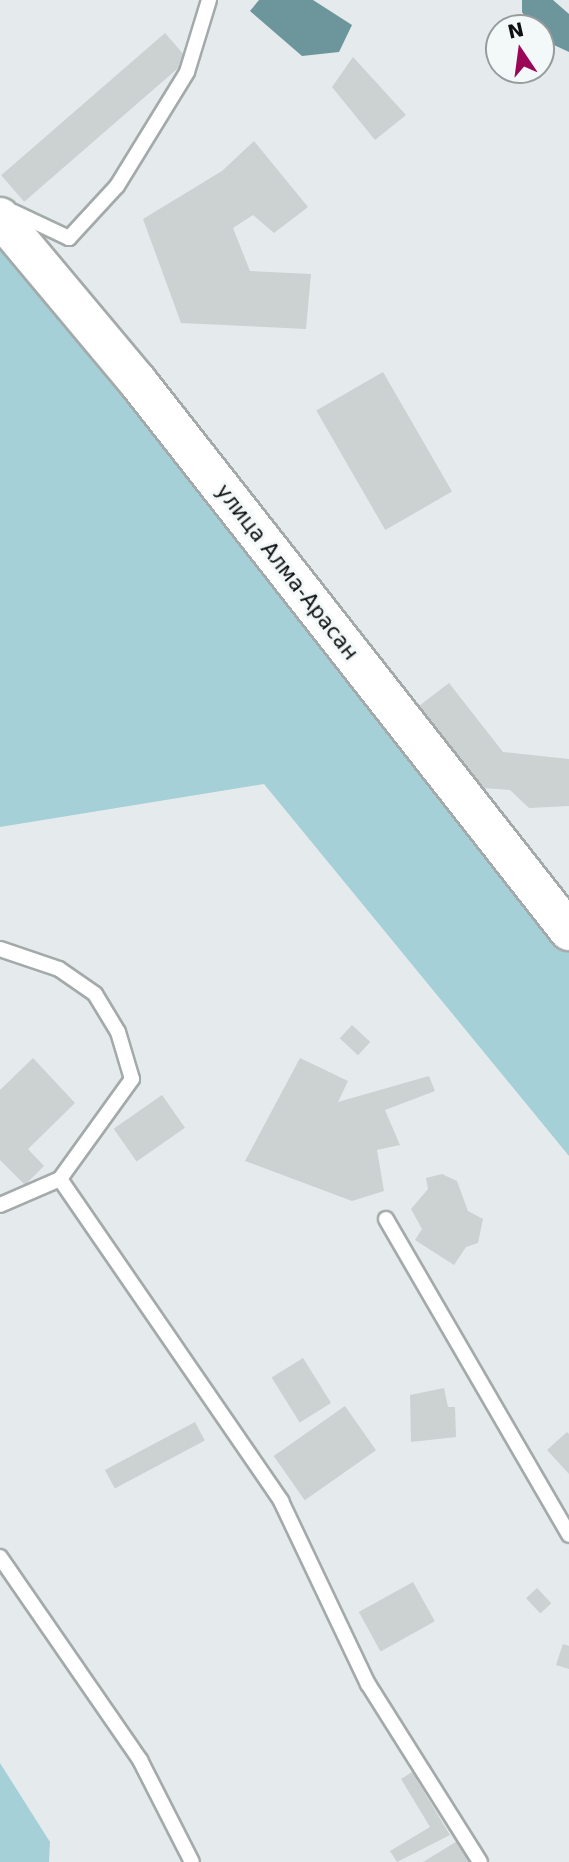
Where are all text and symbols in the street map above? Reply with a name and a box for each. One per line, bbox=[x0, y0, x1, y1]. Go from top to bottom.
north arrow bbox=[485, 14, 555, 84]
text: N bbox=[506, 18, 526, 43]
street label: улица Алма-Арасан bbox=[211, 479, 363, 665]

